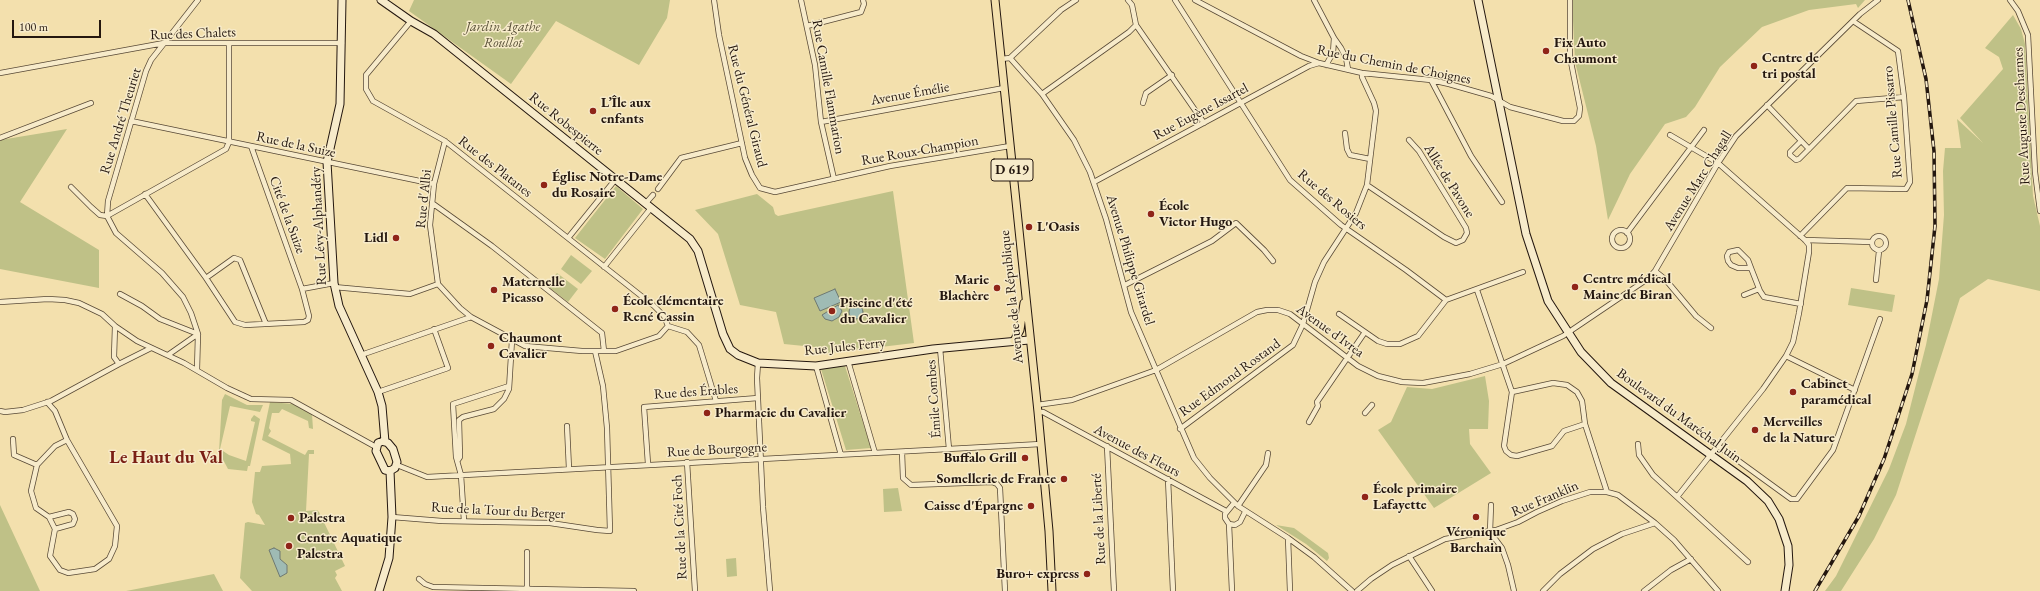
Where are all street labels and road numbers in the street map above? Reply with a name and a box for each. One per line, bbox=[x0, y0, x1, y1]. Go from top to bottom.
street label: Rue Camille Flammarion bbox=[808, 18, 848, 156]
street label: Rue des Chalets bbox=[150, 24, 236, 44]
street label: Rue du Chemin de Choignes bbox=[1316, 42, 1472, 88]
street label: Rue du Général Giraud bbox=[724, 43, 770, 169]
street label: Rue Auguste Descharmes bbox=[2010, 47, 2034, 185]
street label: Rue Camille Pissarro bbox=[1880, 65, 1906, 179]
street label: Rue André Theuriet bbox=[97, 66, 145, 176]
street label: Avenue Émélie bbox=[869, 79, 951, 109]
street label: Rue Eugène Issartel bbox=[1151, 80, 1251, 144]
street label: Rue Robespierre bbox=[525, 89, 607, 159]
street label: Rue de la Suize bbox=[255, 128, 337, 162]
street label: Avenue Marc Chagall bbox=[1660, 128, 1736, 234]
street label: Rue Roux-Champion bbox=[860, 132, 980, 170]
street label: Rue des Platanes bbox=[455, 133, 535, 201]
street label: Allée de Pavone bbox=[1420, 141, 1478, 221]
road number: D 619 bbox=[991, 159, 1033, 181]
street label: Rue Lévy-Alphandéry bbox=[307, 166, 331, 286]
street label: Rue des Rosiers bbox=[1294, 166, 1370, 234]
street label: Rue d'Albi bbox=[413, 169, 435, 229]
street label: Cité de la Suize bbox=[265, 174, 309, 256]
street label: Avenue Philippe Girardel bbox=[1102, 193, 1158, 327]
street label: Avenue de la République bbox=[997, 229, 1027, 365]
street label: Avenue d'Ivrea bbox=[1293, 301, 1367, 361]
street label: Rue Jules Ferry bbox=[804, 334, 886, 360]
street label: Rue Edmond Rostand bbox=[1176, 336, 1284, 420]
street label: Émile Combes bbox=[923, 359, 945, 439]
street label: Boulevard du Maréchal Juin bbox=[1613, 365, 1745, 467]
street label: Rue des Érables bbox=[654, 381, 738, 403]
street label: Avenue des Fleurs bbox=[1091, 421, 1183, 481]
street label: Rue de Bourgogne bbox=[667, 439, 767, 461]
street label: Rue de la Liberté bbox=[1088, 473, 1110, 565]
street label: Rue de la Cité Foch bbox=[669, 474, 691, 580]
street label: Rue Franklin bbox=[1509, 477, 1581, 521]
street label: Rue de la Tour du Berger bbox=[431, 499, 565, 523]

